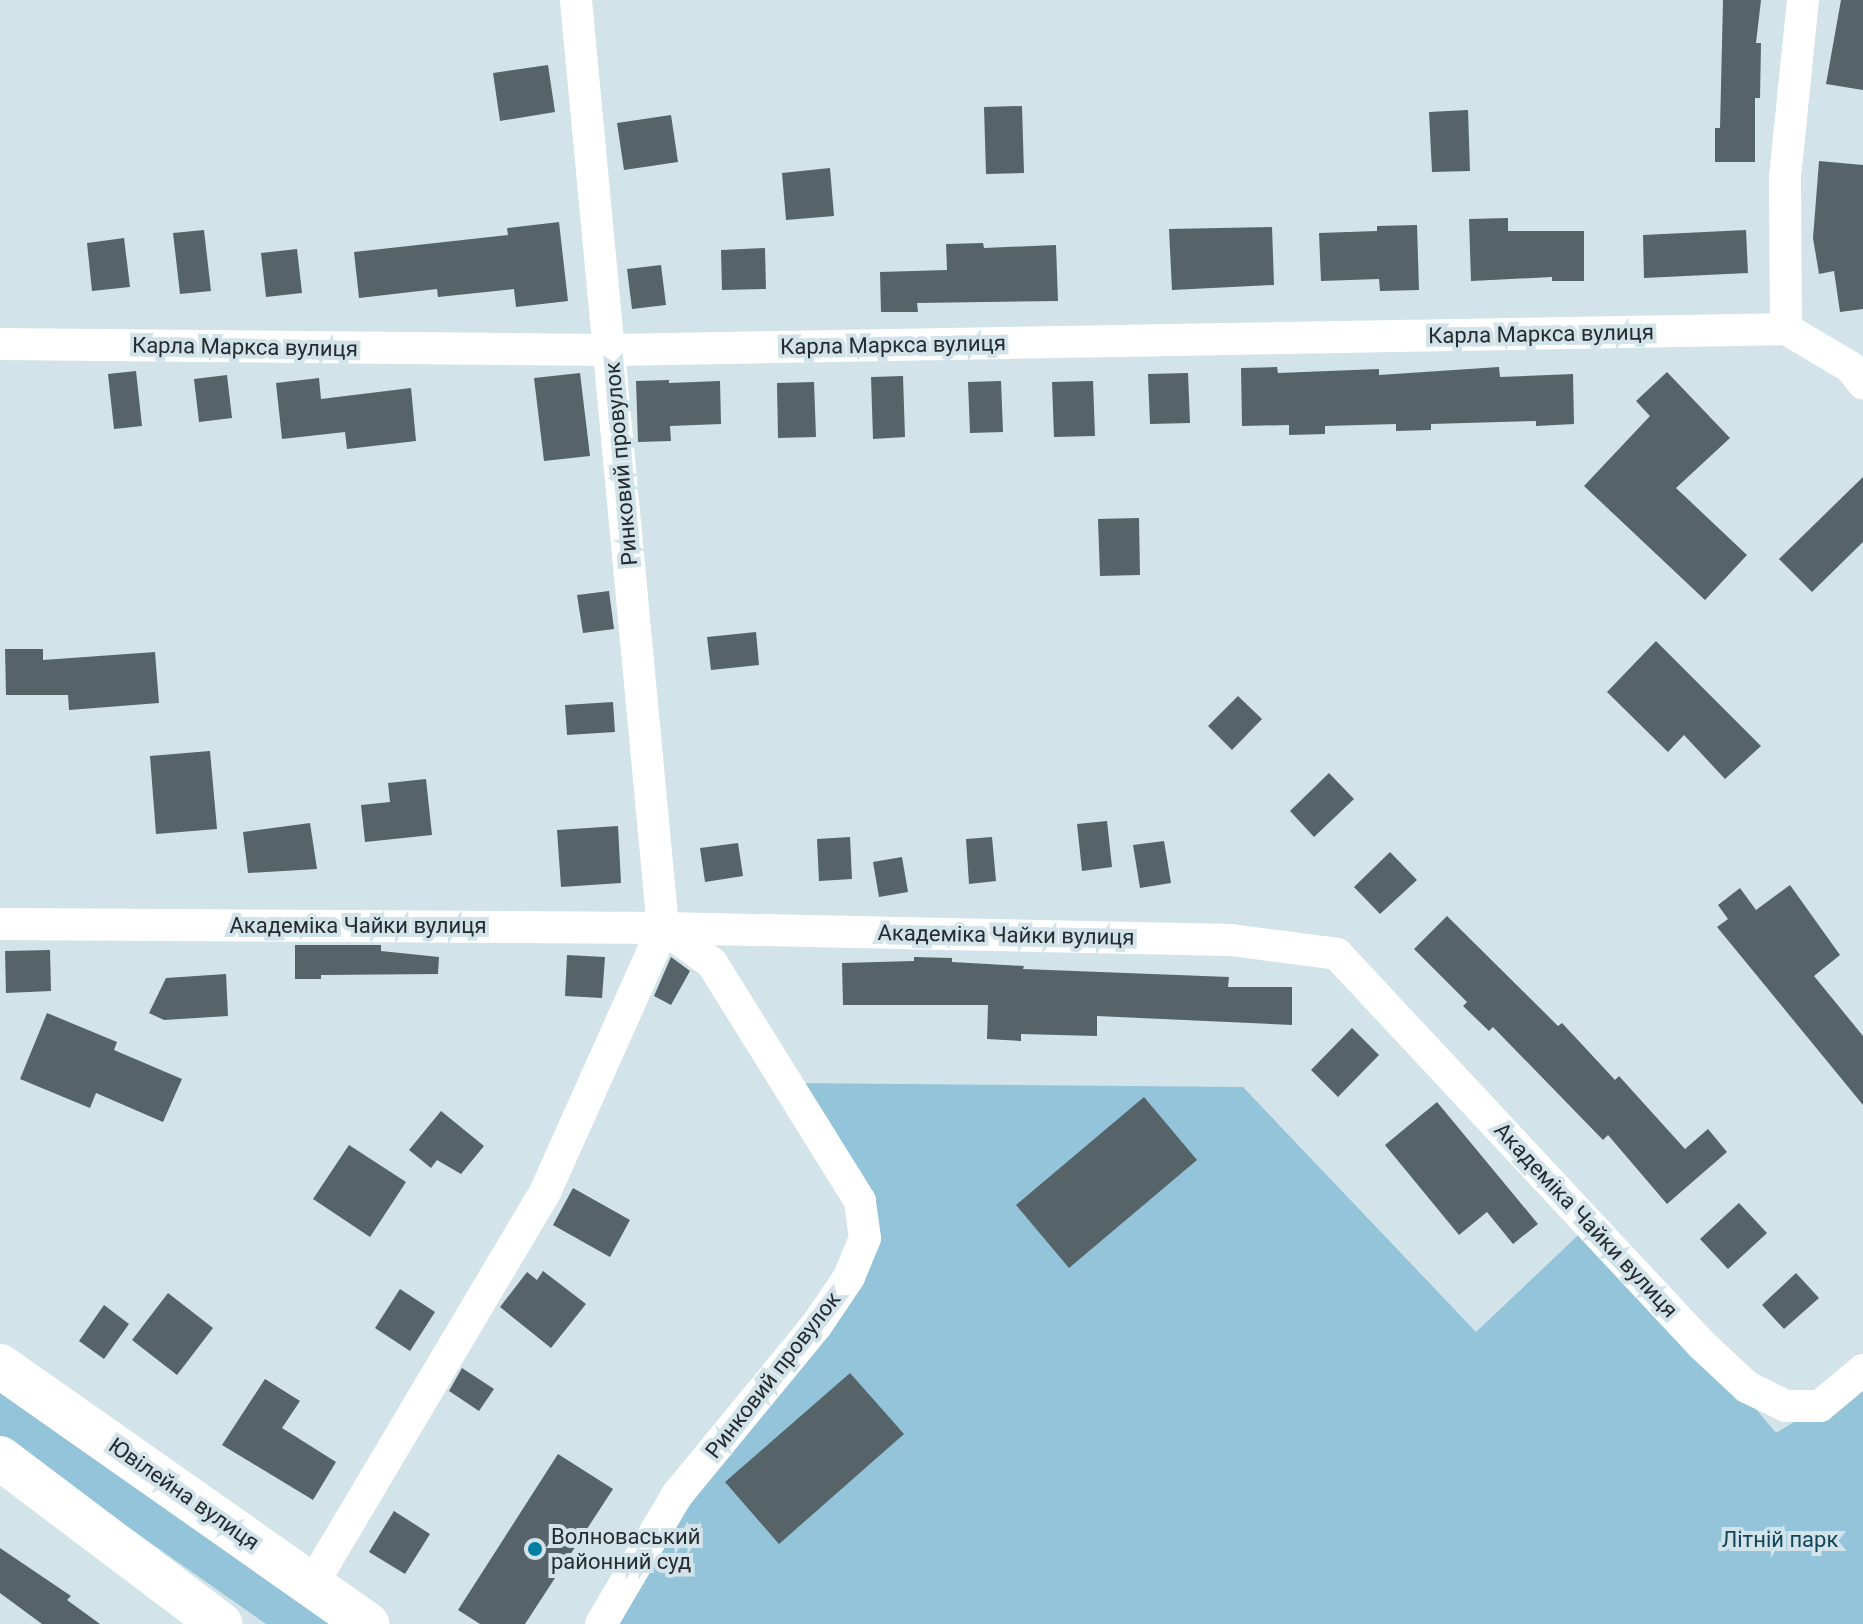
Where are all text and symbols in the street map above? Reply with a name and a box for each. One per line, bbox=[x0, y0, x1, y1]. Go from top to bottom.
street label: Карла Маркса вулиця bbox=[1428, 319, 1654, 349]
street label: Карла Маркса вулиця bbox=[780, 330, 1006, 360]
street label: Карла Маркса вулиця bbox=[132, 332, 358, 362]
street label: Ринковий провулок bbox=[599, 361, 643, 567]
street label: Академіка Чайки вулиця bbox=[230, 913, 486, 939]
street label: Академіка Чайки вулиця bbox=[877, 920, 1135, 950]
street label: Академіка Чайки вулиця bbox=[1489, 1117, 1683, 1323]
street label: Ринковий провулок bbox=[700, 1286, 846, 1464]
street label: Ювілейна вулиця bbox=[104, 1432, 264, 1556]
place label: Волноваський районний суд bbox=[551, 1523, 700, 1574]
park label: Літній парк bbox=[1722, 1527, 1838, 1553]
marker: Волноваський районний суд bbox=[526, 1540, 544, 1558]

